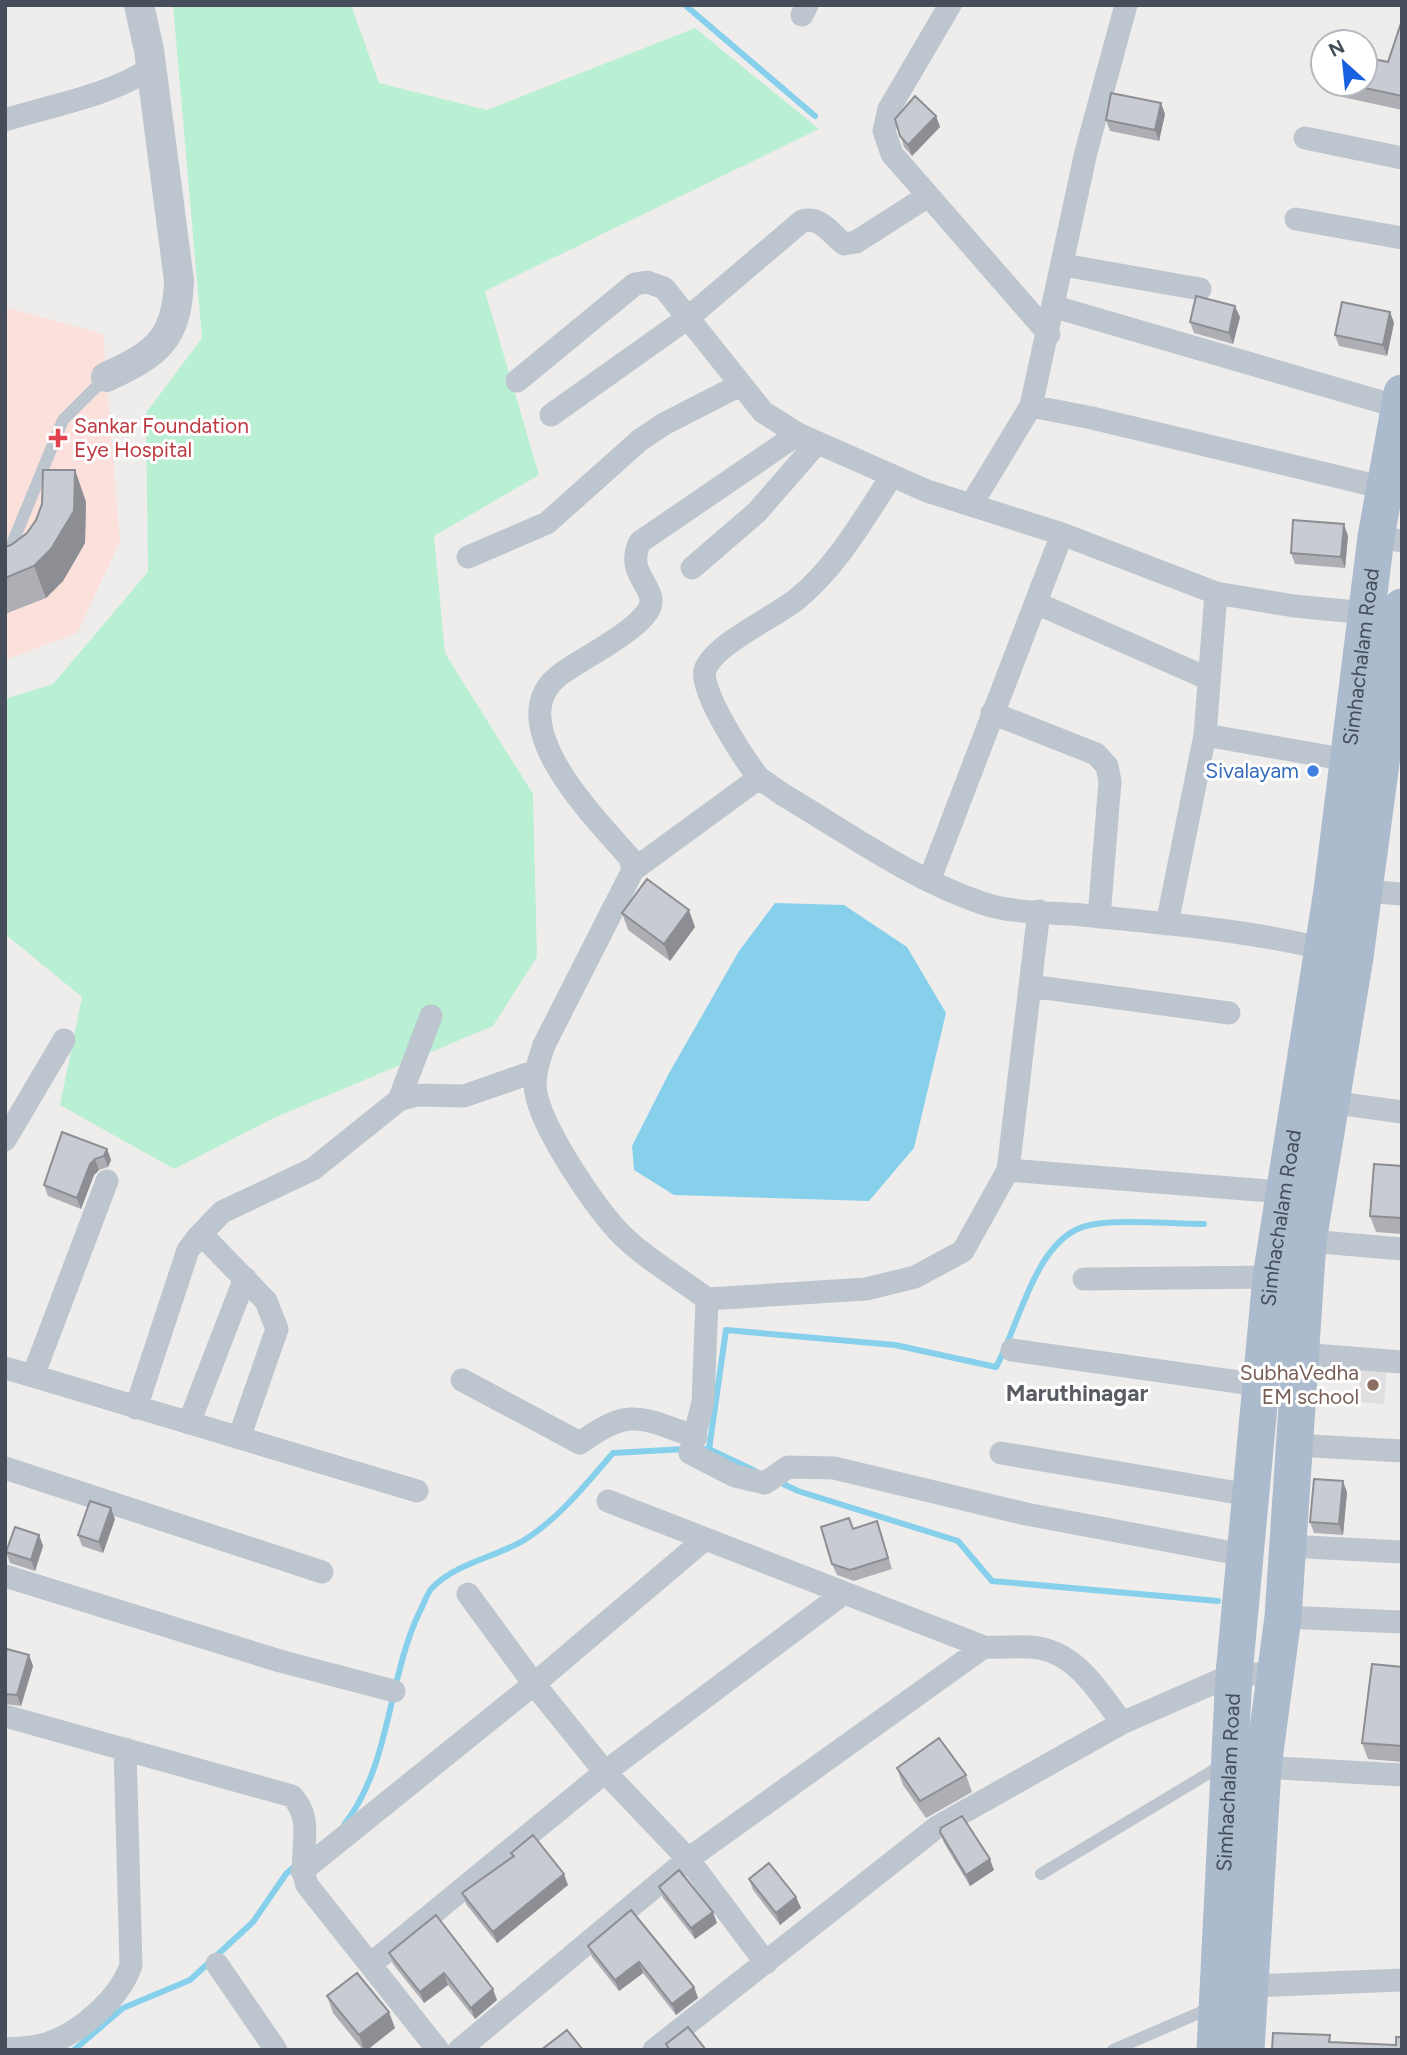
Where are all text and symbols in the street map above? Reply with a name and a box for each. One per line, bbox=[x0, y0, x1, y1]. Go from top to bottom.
north arrow bbox=[1309, 28, 1379, 98]
text: N bbox=[1325, 35, 1348, 62]
place label: Sankar Foundation Eye Hospital bbox=[74, 413, 249, 462]
marker: Sankar Foundation Eye Hospital bbox=[48, 428, 68, 448]
street label: Simhachalam Road bbox=[1337, 567, 1384, 747]
place label: Sivalayam bbox=[1205, 758, 1299, 783]
marker: Sivalayam bbox=[1305, 763, 1321, 779]
street label: Simhachalam Road bbox=[1255, 1128, 1306, 1308]
place label: SubhaVedha EM school bbox=[1240, 1360, 1359, 1409]
marker: SubhaVedha EM school bbox=[1365, 1377, 1381, 1393]
district label: Maruthinagar bbox=[1006, 1379, 1148, 1407]
street label: Simhachalam Road bbox=[1211, 1692, 1245, 1872]

